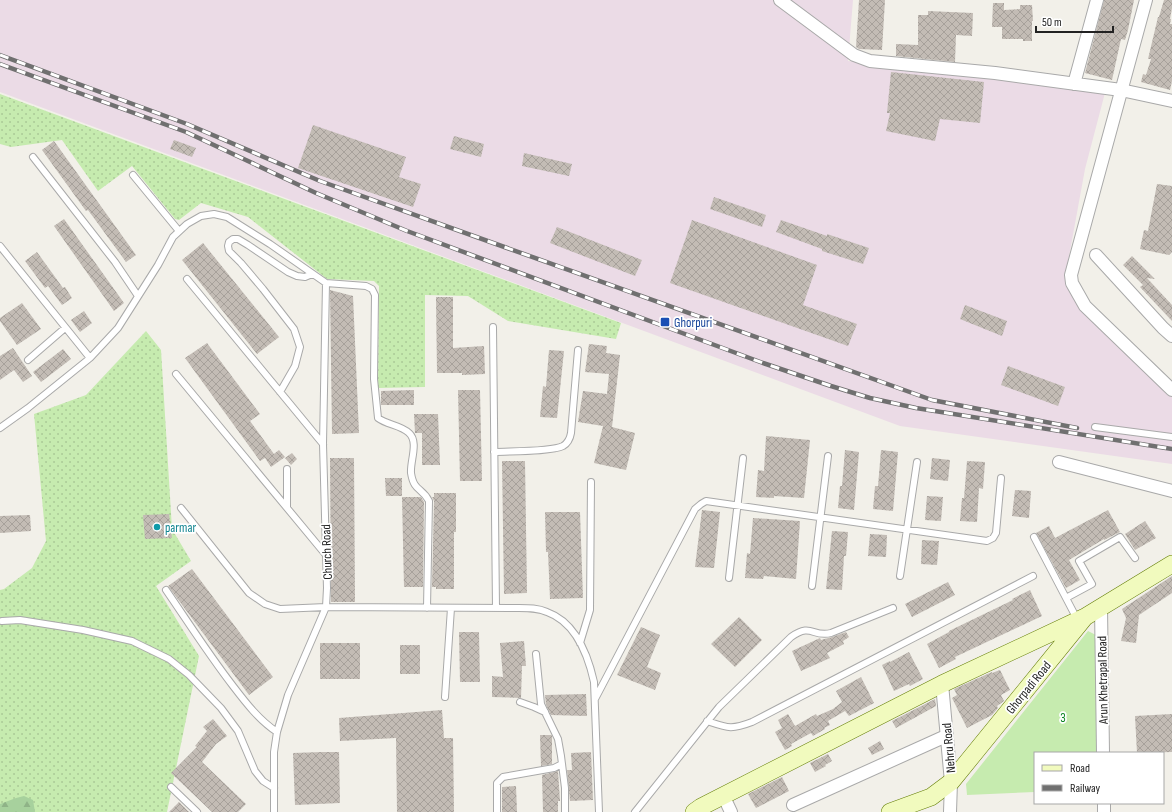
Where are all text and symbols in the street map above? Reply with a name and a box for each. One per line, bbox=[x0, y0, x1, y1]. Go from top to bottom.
scale bar bbox=[1036, 8, 1113, 34]
text: 50 m bbox=[1042, 15, 1062, 30]
place label: Ghorpuri bbox=[674, 315, 712, 331]
marker: Ghorpuri bbox=[659, 316, 671, 328]
place label: parmar bbox=[165, 520, 196, 536]
marker: parmar bbox=[152, 522, 162, 532]
street label: Church Road bbox=[318, 524, 336, 580]
street label: Arun Khetrapal Road bbox=[1094, 636, 1112, 725]
street label: Ghorpadi Road bbox=[1003, 658, 1055, 717]
park label: 3 bbox=[1060, 710, 1066, 726]
street label: Nehru Road bbox=[939, 722, 959, 774]
legend bbox=[1034, 752, 1164, 804]
text: Road bbox=[1070, 761, 1090, 776]
text: Railway bbox=[1070, 781, 1101, 796]

